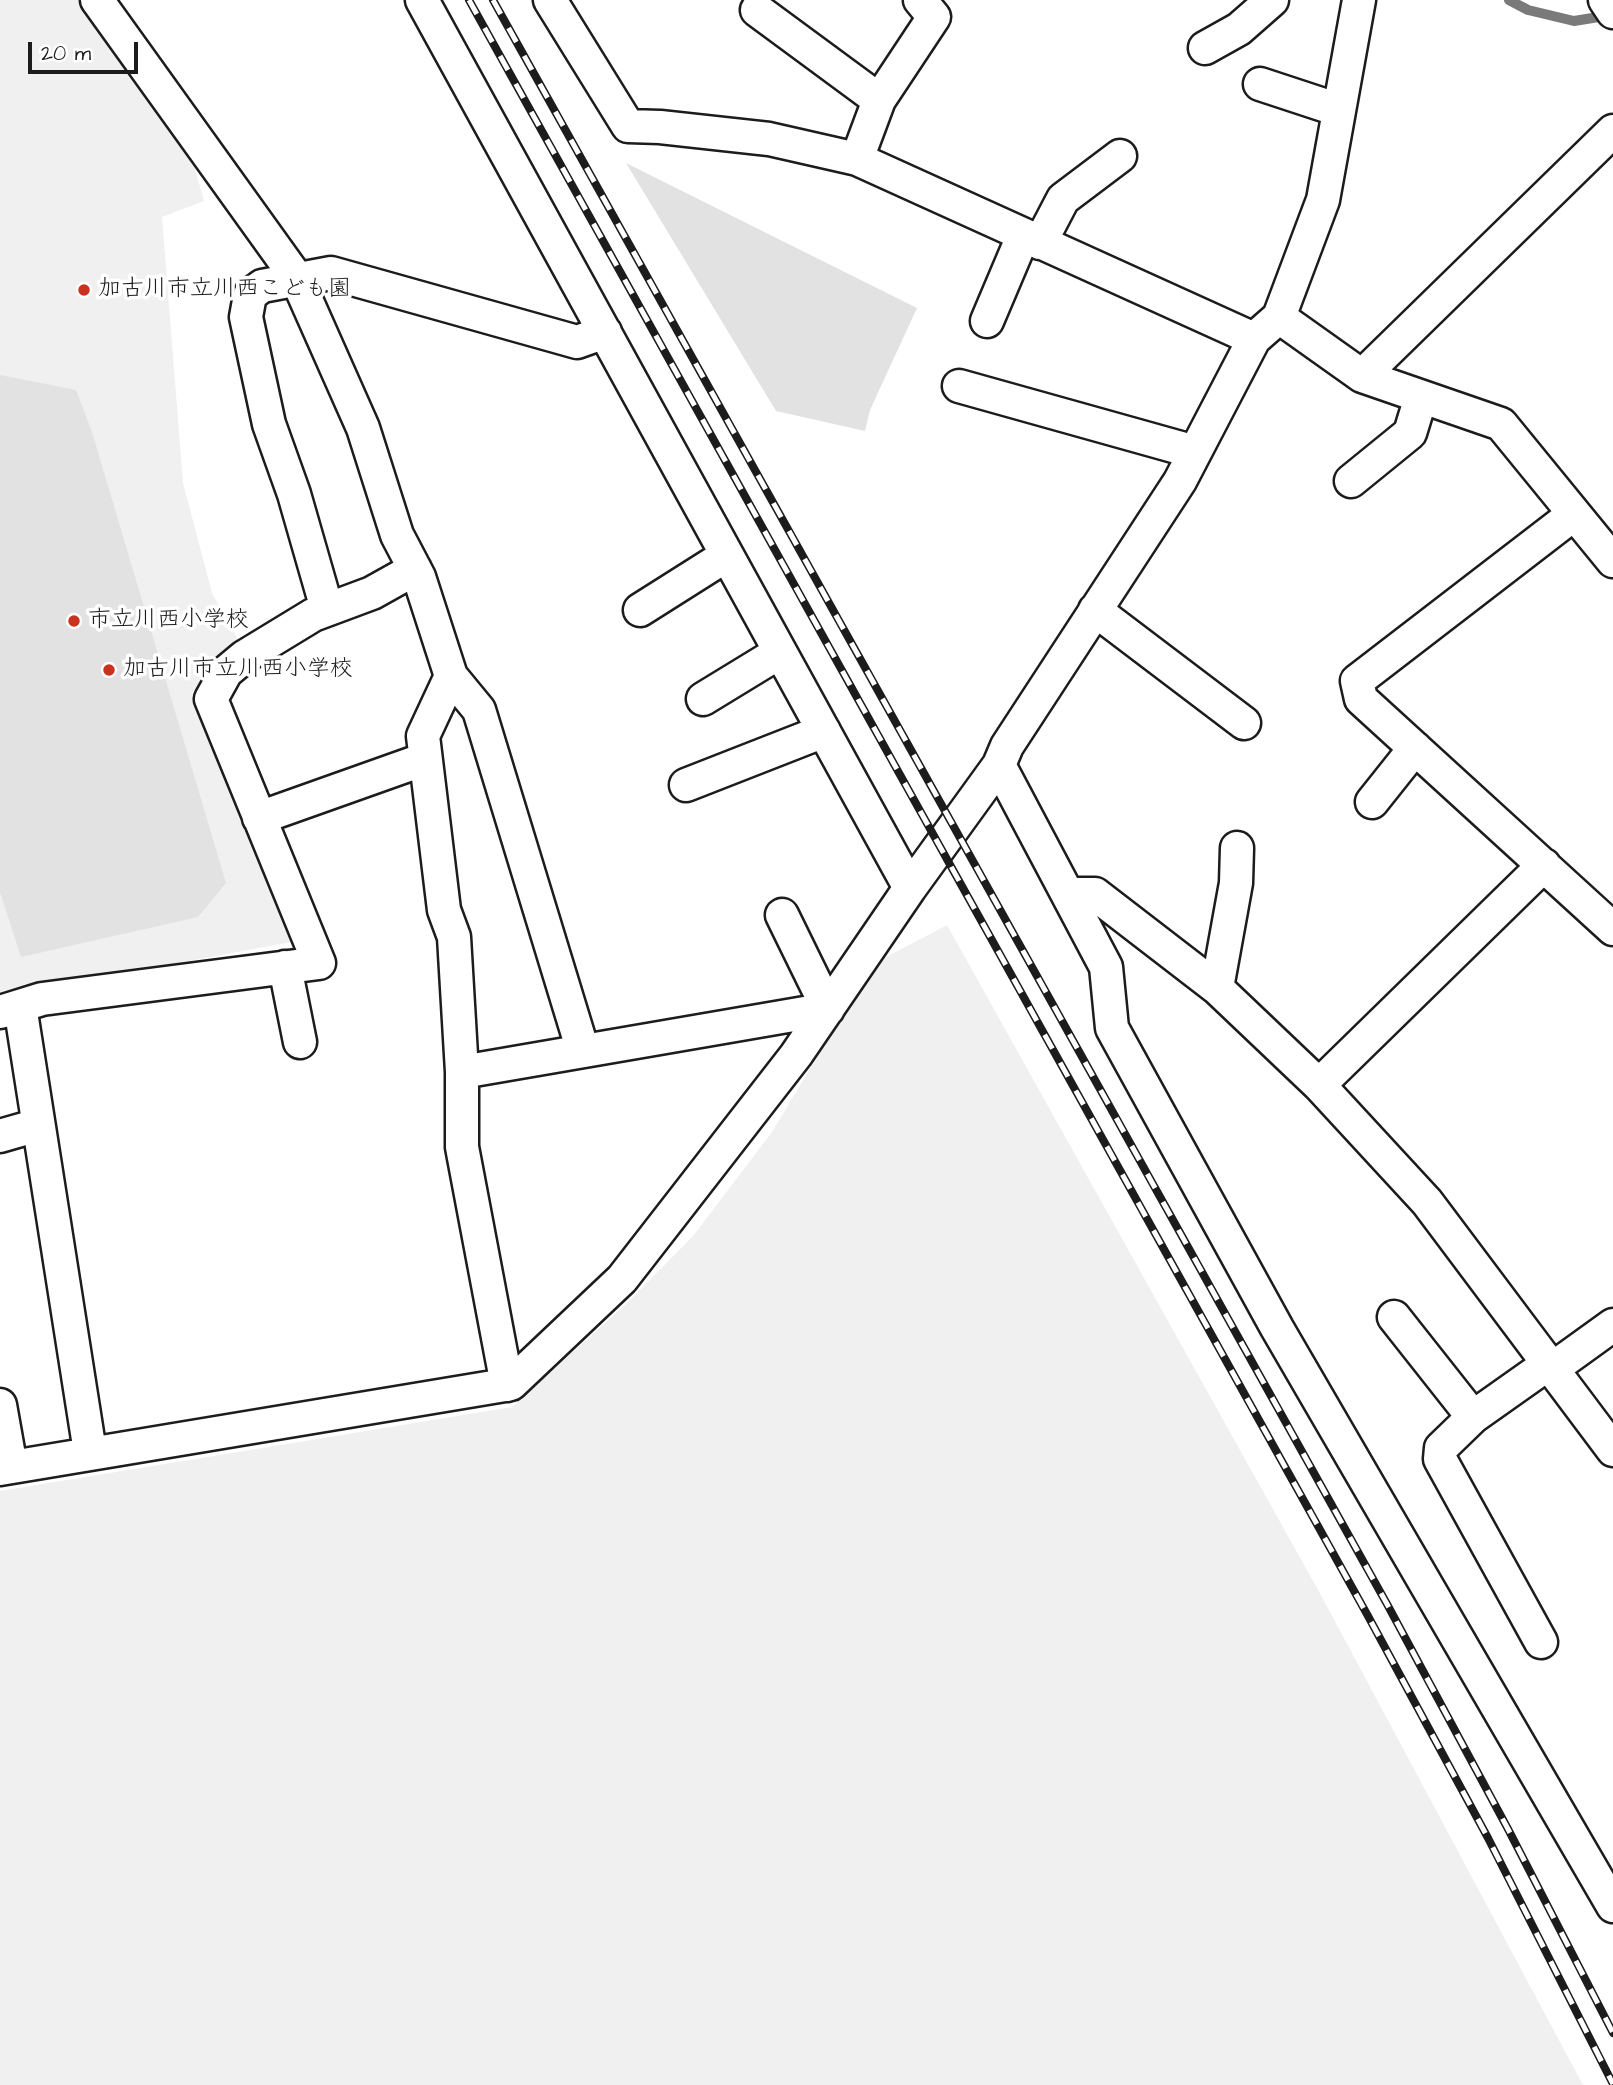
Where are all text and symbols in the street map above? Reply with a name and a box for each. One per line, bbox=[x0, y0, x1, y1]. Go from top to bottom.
scale bar bbox=[32, 28, 142, 72]
text: 20 m bbox=[41, 39, 91, 68]
place label: 加古川市立川西こども園 bbox=[98, 276, 351, 304]
marker: 加古川市立川西こども園 bbox=[76, 282, 92, 298]
place label: 市立川西小学校 bbox=[88, 607, 249, 635]
marker: 市立川西小学校 bbox=[66, 613, 82, 629]
place label: 加古川市立川西小学校 bbox=[123, 656, 353, 684]
marker: 加古川市立川西小学校 bbox=[101, 662, 117, 678]

